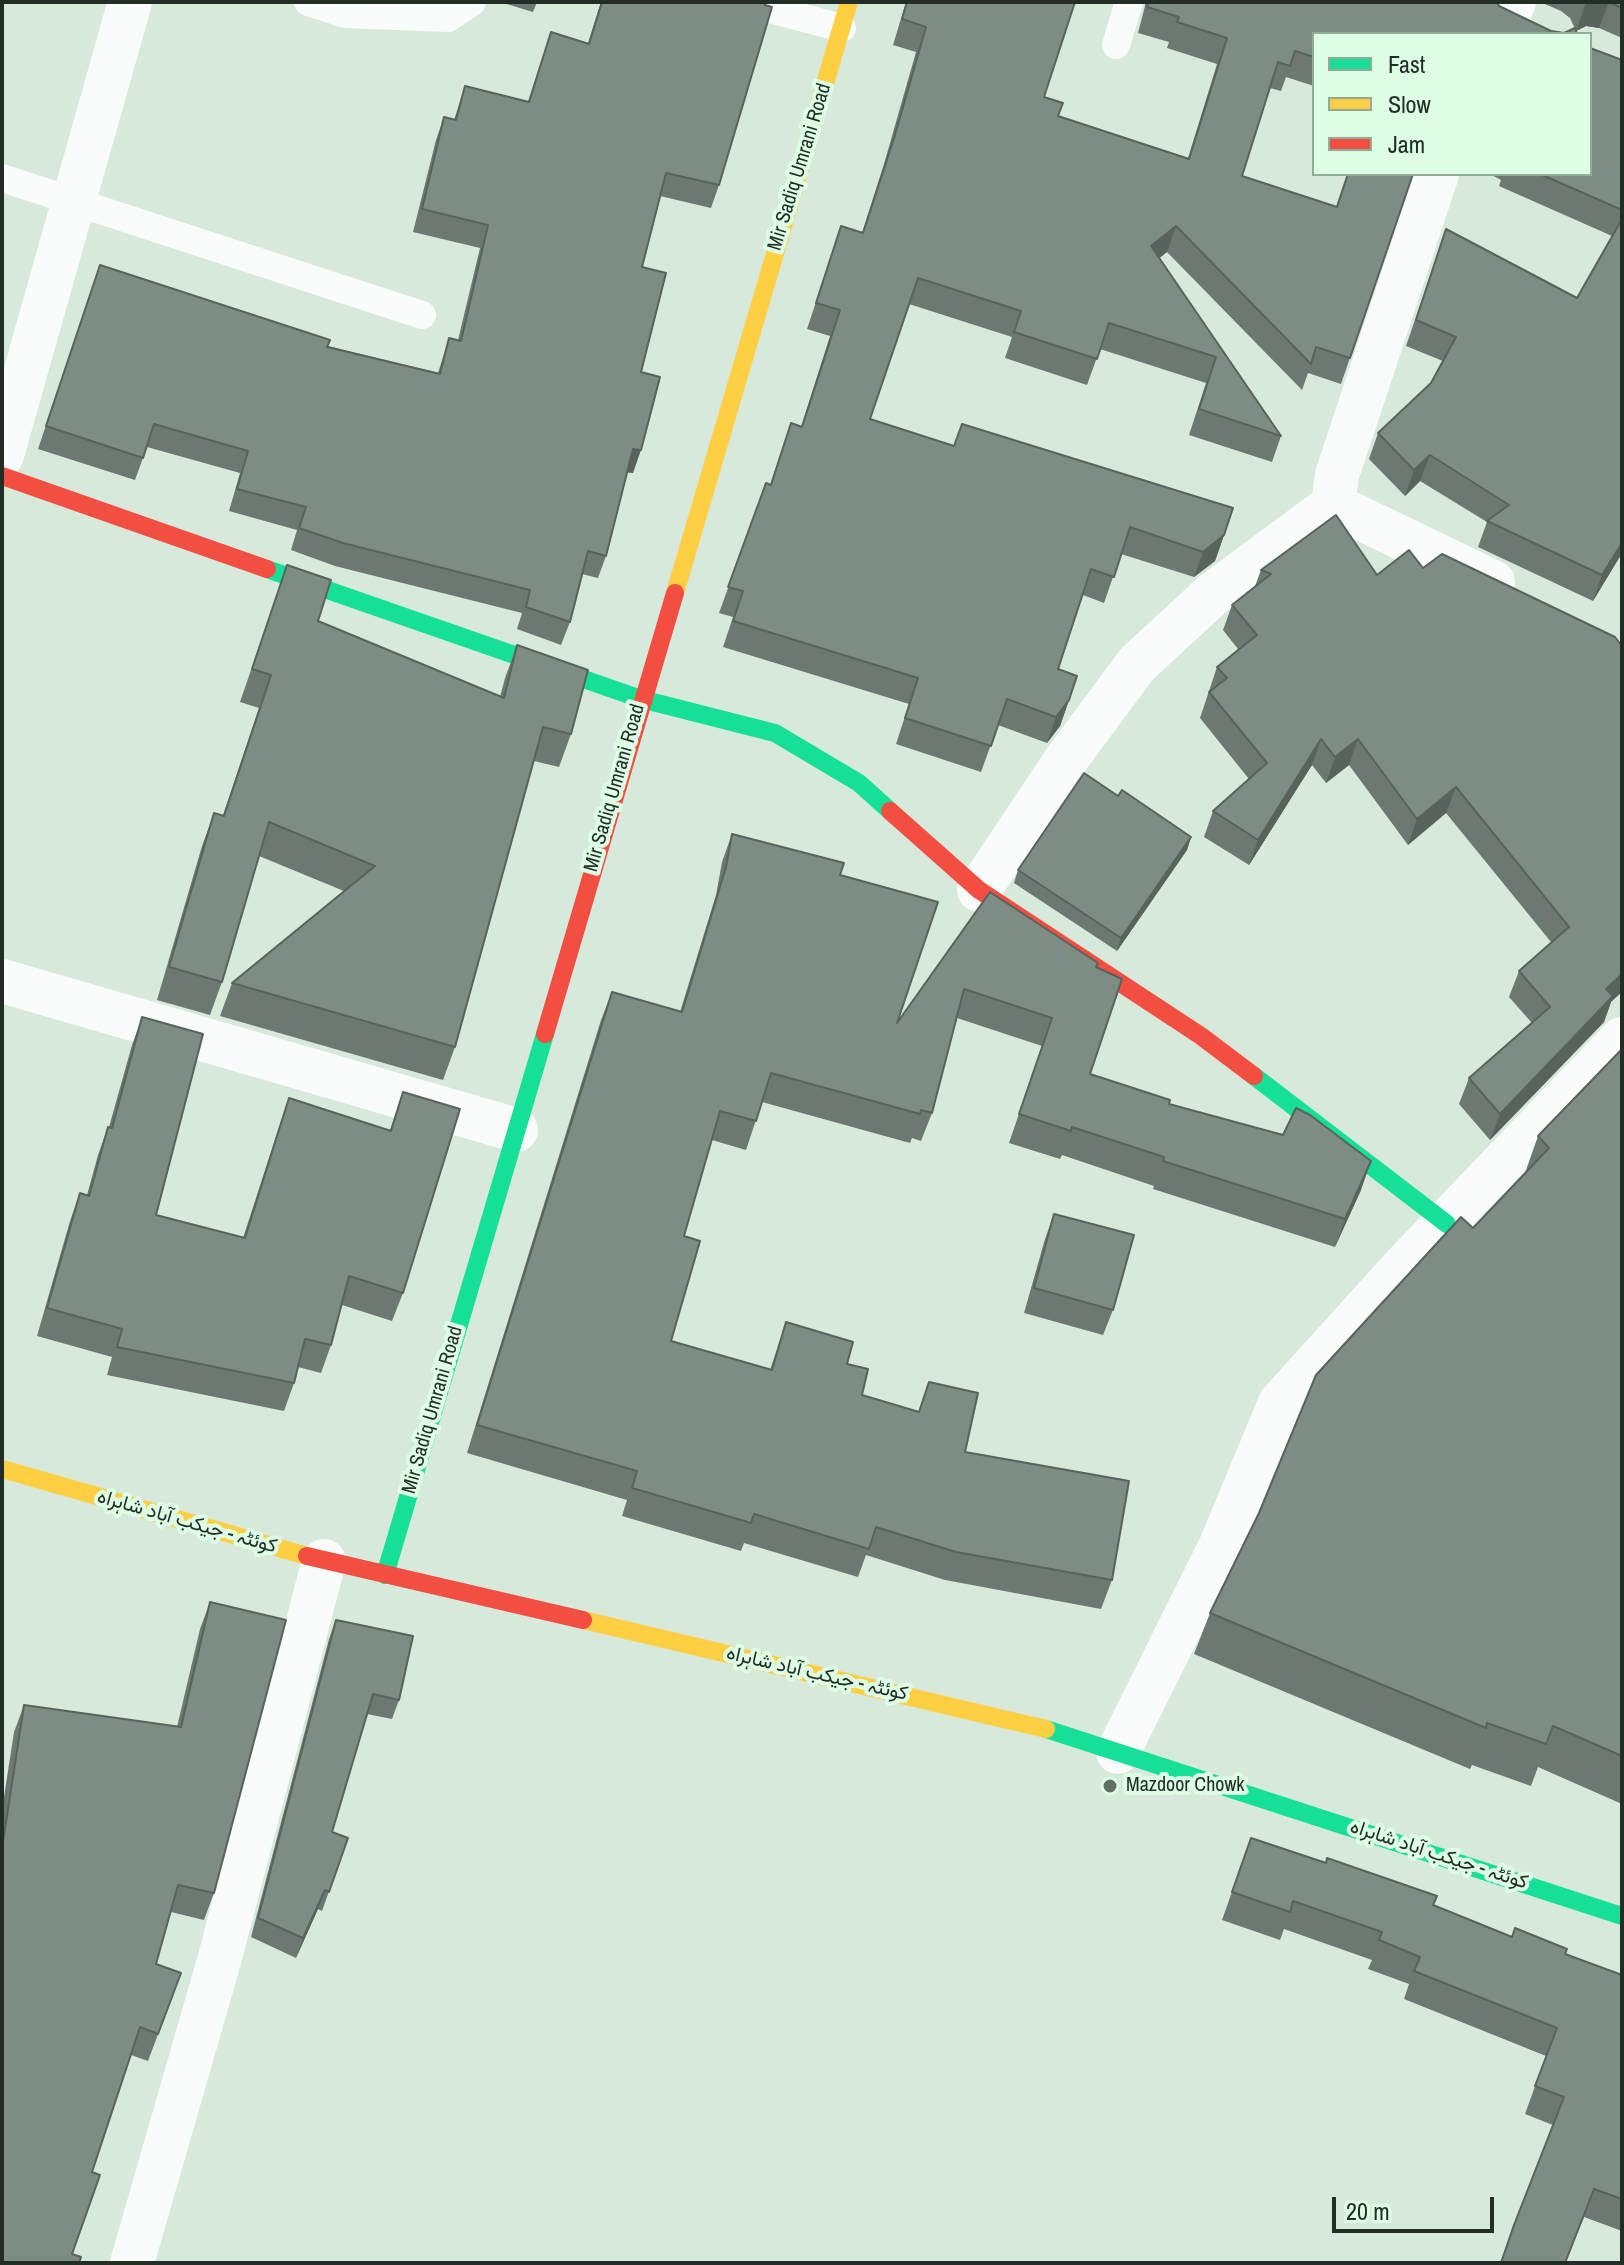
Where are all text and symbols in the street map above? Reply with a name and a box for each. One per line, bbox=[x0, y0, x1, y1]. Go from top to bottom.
legend bbox=[1312, 32, 1592, 176]
text: Fast bbox=[1388, 48, 1425, 80]
street label: Mir Sadiq Umrani Road bbox=[763, 81, 837, 253]
text: Slow bbox=[1388, 88, 1431, 120]
text: Jam bbox=[1388, 128, 1425, 160]
street label: Mir Sadiq Umrani Road bbox=[580, 701, 650, 875]
street label: Mir Sadiq Umrani Road bbox=[398, 1323, 468, 1497]
street label: کوئٹہ - جیکب آباد شاہراہ bbox=[95, 1485, 279, 1559]
street label: کوئٹہ - جیکب آباد شاہراہ bbox=[724, 1641, 910, 1707]
place label: Mazdoor Chowk bbox=[1126, 1774, 1244, 1798]
marker: Mazdoor Chowk bbox=[1101, 1777, 1119, 1795]
street label: کوئٹہ - جیکب آباد شاہراہ bbox=[1347, 1815, 1531, 1895]
scale bar bbox=[1336, 2181, 1498, 2231]
text: 20 m bbox=[1346, 2195, 1390, 2227]

